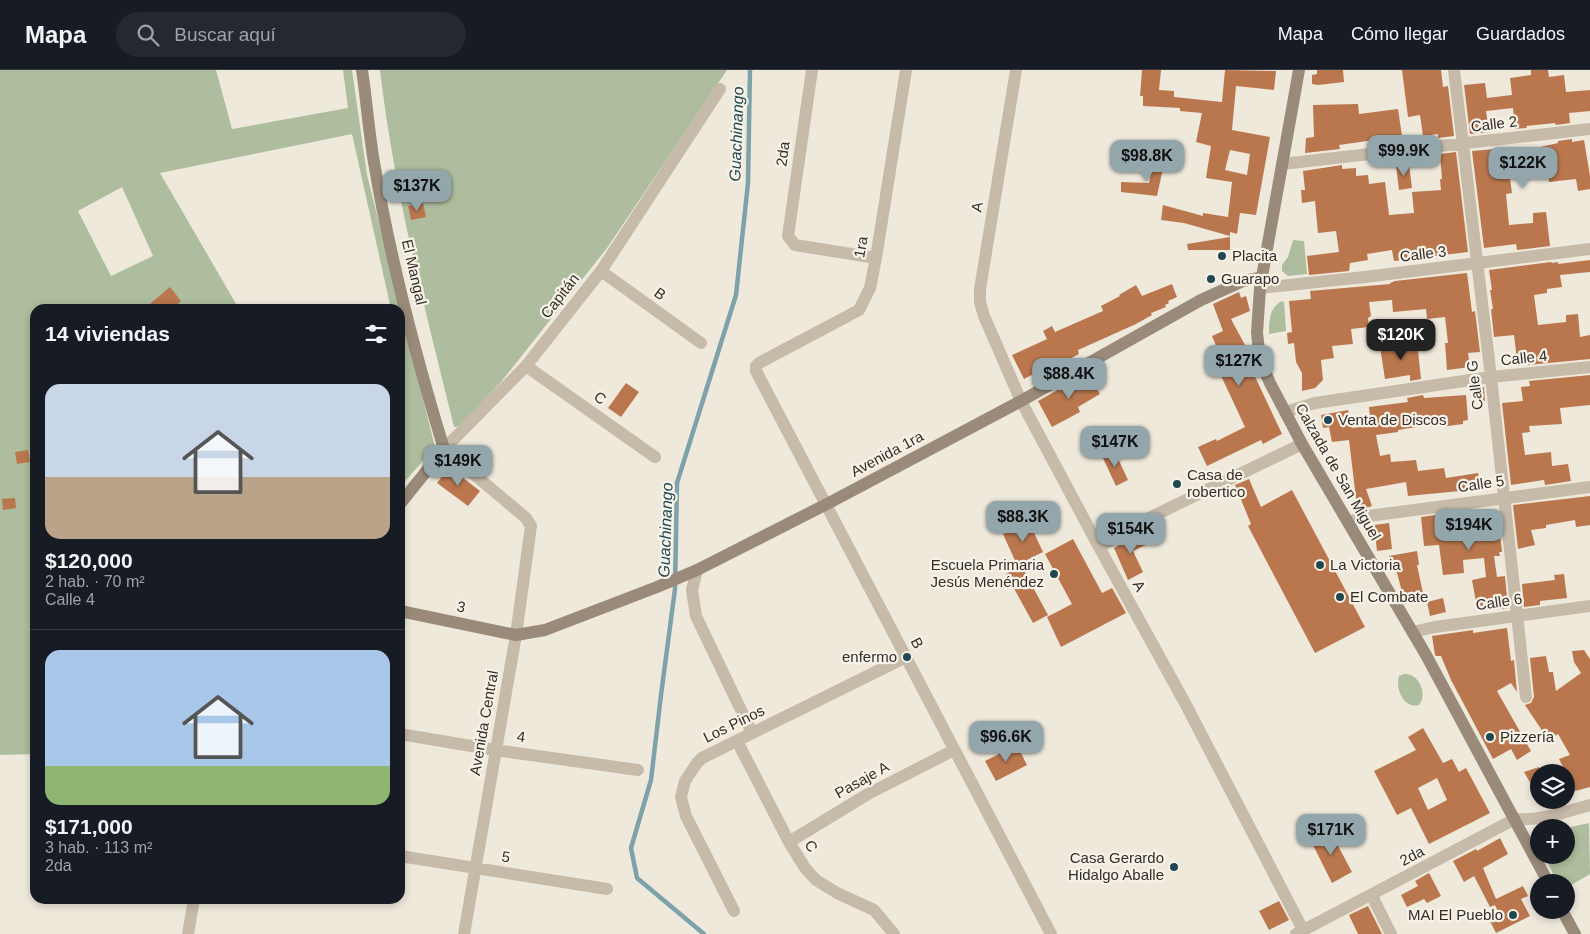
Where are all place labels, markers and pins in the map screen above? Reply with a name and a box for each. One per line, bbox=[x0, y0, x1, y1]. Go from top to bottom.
pin: $99.9K bbox=[1363, 134, 1445, 177]
pin: $98.8K bbox=[1106, 140, 1188, 182]
pin: $122K bbox=[1488, 146, 1558, 189]
pin: $137K bbox=[382, 170, 452, 212]
place label: Placita bbox=[1232, 247, 1278, 264]
marker: Placita bbox=[1216, 250, 1228, 262]
place label: Guarapo bbox=[1221, 270, 1279, 287]
marker: Guarapo bbox=[1205, 273, 1217, 285]
pin: $120K bbox=[1366, 318, 1436, 361]
pin: $127K bbox=[1204, 344, 1274, 387]
pin: $88.4K bbox=[1028, 358, 1110, 400]
place label: Venta de Discos bbox=[1338, 411, 1446, 428]
marker: Venta de Discos bbox=[1322, 414, 1334, 426]
pin: $147K bbox=[1080, 426, 1150, 468]
pin: $149K bbox=[423, 444, 493, 487]
place label: Casa de robertico bbox=[1187, 466, 1245, 500]
marker: Casa de robertico bbox=[1171, 478, 1183, 490]
pin: $88.3K bbox=[982, 500, 1064, 543]
pin: $194K bbox=[1434, 508, 1504, 551]
pin: $154K bbox=[1096, 512, 1166, 555]
place label: Escuela Primaria Jesús Menéndez bbox=[931, 556, 1045, 590]
place label: La Victoria bbox=[1330, 556, 1401, 573]
marker: La Victoria bbox=[1314, 559, 1326, 571]
marker: Escuela Primaria Jesús Menéndez bbox=[1048, 568, 1060, 580]
place label: El Combate bbox=[1350, 588, 1428, 605]
marker: El Combate bbox=[1334, 591, 1346, 603]
place label: enfermo bbox=[842, 648, 897, 665]
marker: enfermo bbox=[901, 651, 913, 663]
pin: $96.6K bbox=[965, 720, 1047, 763]
place label: Pizzería bbox=[1500, 728, 1555, 745]
marker: Pizzería bbox=[1484, 731, 1496, 743]
pin: $171K bbox=[1296, 814, 1366, 856]
place label: Casa Gerardo Hidalgo Aballe bbox=[1068, 849, 1164, 883]
marker: Casa Gerardo Hidalgo Aballe bbox=[1168, 861, 1180, 873]
place label: MAI El Pueblo bbox=[1408, 906, 1503, 923]
marker: MAI El Pueblo bbox=[1507, 909, 1519, 921]

